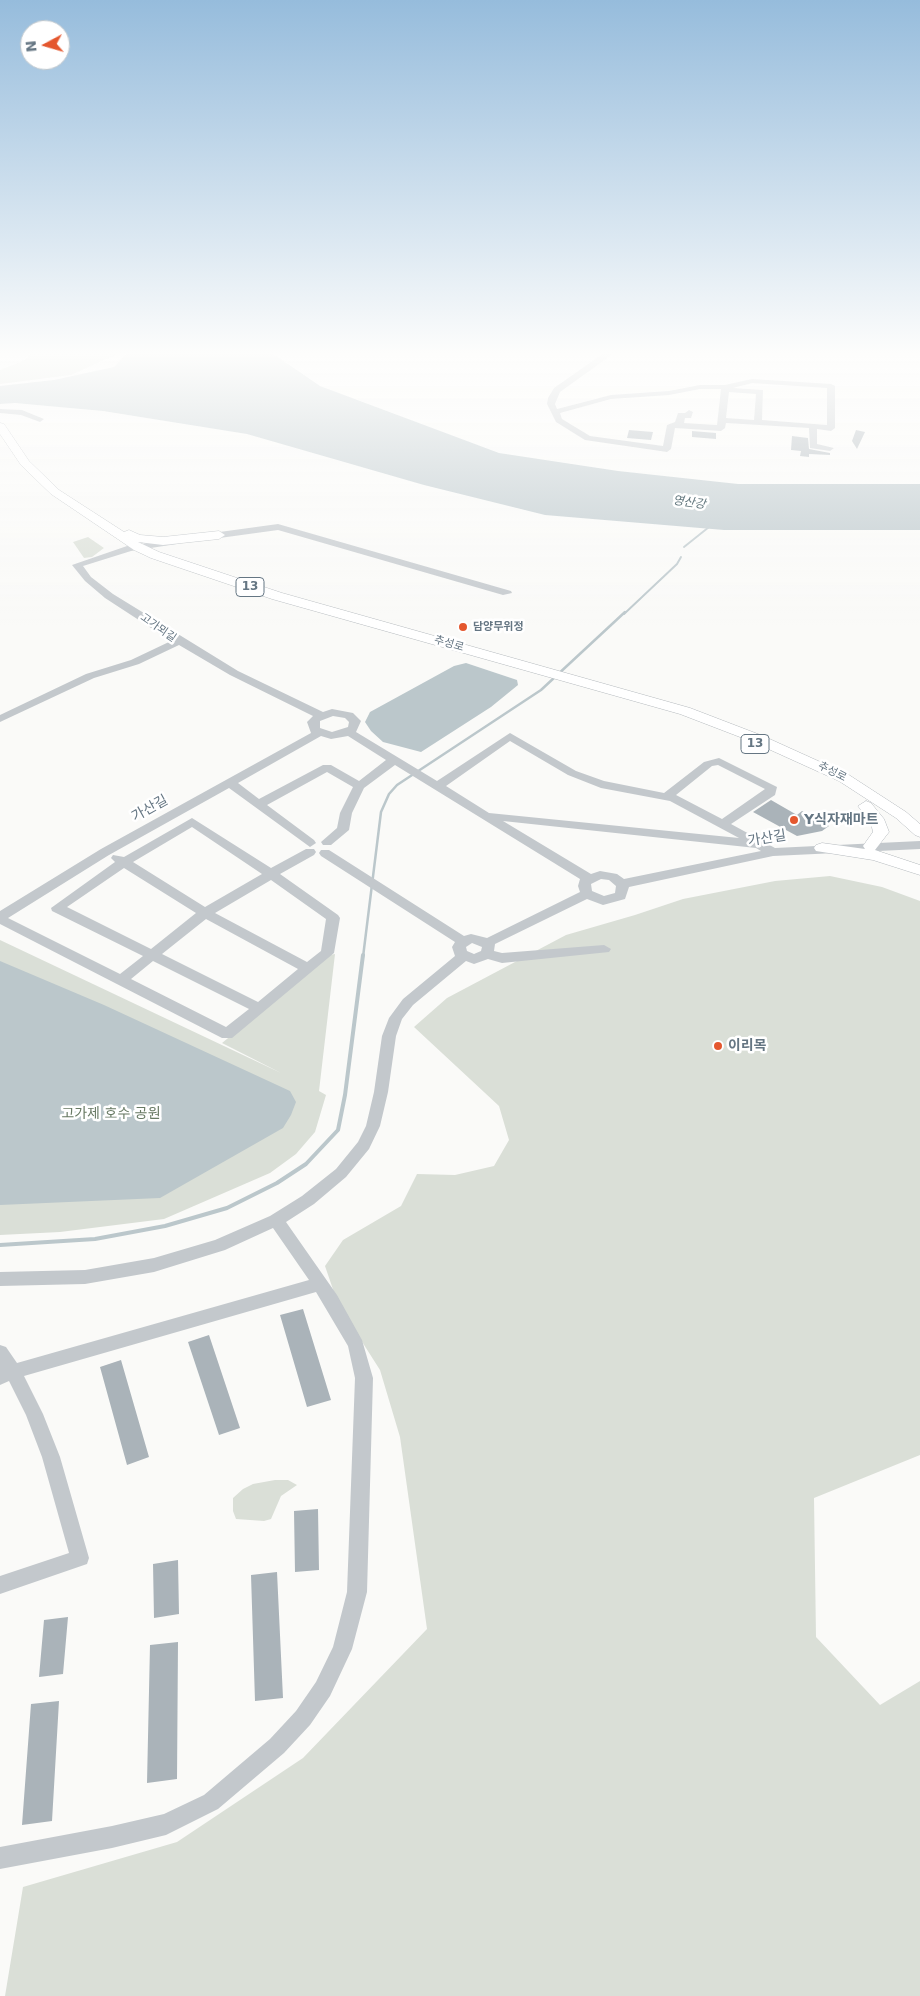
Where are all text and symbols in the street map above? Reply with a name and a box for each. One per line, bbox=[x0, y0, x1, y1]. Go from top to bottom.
north arrow bbox=[20, 20, 70, 70]
text: N bbox=[23, 40, 40, 53]
water label: 영산강 bbox=[672, 494, 706, 512]
road number: 13 bbox=[236, 578, 264, 596]
street label: 고가뫼길 bbox=[138, 611, 178, 645]
place label: 담양무위정 bbox=[473, 620, 524, 634]
marker: 담양무위정 bbox=[457, 621, 469, 633]
street label: 추성로 bbox=[433, 633, 465, 655]
road number: 13 bbox=[741, 734, 769, 754]
street label: 추성로 bbox=[815, 759, 849, 785]
street label: 가산길 bbox=[129, 792, 171, 826]
place label: Y식자재마트 bbox=[804, 812, 879, 828]
marker: Y식자재마트 bbox=[788, 814, 800, 826]
street label: 가산길 bbox=[747, 828, 787, 850]
place label: 이리목 bbox=[728, 1038, 767, 1054]
marker: 이리목 bbox=[712, 1040, 724, 1052]
park label: 고가제 호수 공원 bbox=[61, 1106, 161, 1122]

